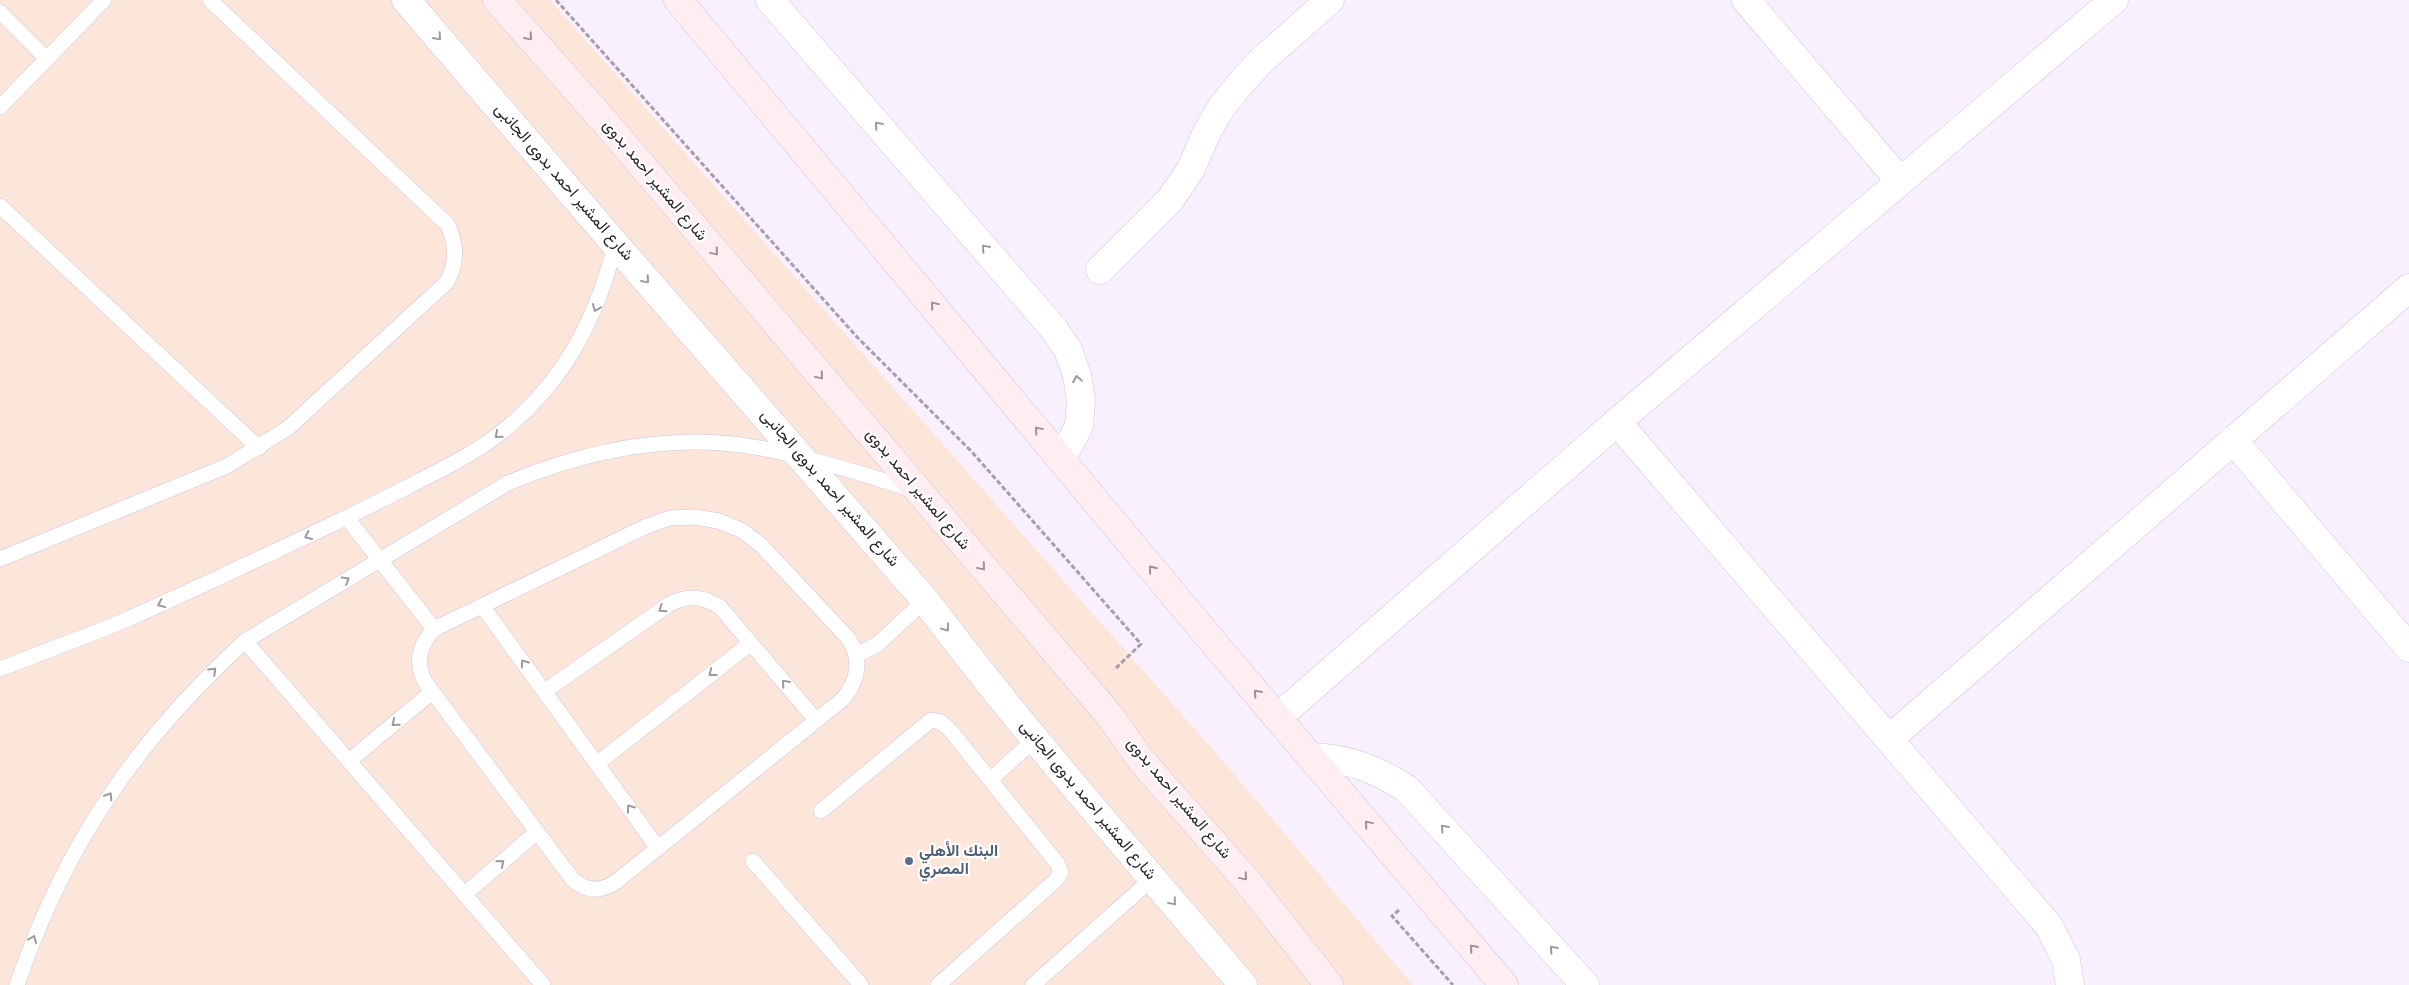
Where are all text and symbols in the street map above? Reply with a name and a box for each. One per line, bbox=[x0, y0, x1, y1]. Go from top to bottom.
one-way arrow bbox=[432, 31, 440, 40]
one-way arrow bbox=[523, 31, 532, 40]
street label: شارع المشير احمد بدوى الجانبى bbox=[487, 99, 639, 267]
street label: شارع المشير احمد بدوى bbox=[595, 115, 713, 247]
one-way arrow bbox=[875, 122, 884, 131]
one-way arrow bbox=[981, 245, 990, 254]
one-way arrow bbox=[710, 247, 719, 256]
one-way arrow bbox=[640, 274, 649, 283]
one-way arrow bbox=[931, 302, 940, 311]
one-way arrow bbox=[591, 303, 601, 311]
one-way arrow bbox=[815, 371, 824, 380]
one-way arrow bbox=[1072, 375, 1083, 384]
street label: شارع المشير احمد بدوى الجانبى bbox=[753, 405, 905, 573]
street label: شارع المشير احمد بدوى bbox=[858, 424, 976, 556]
one-way arrow bbox=[1035, 427, 1044, 436]
one-way arrow bbox=[495, 430, 504, 438]
one-way arrow bbox=[304, 529, 313, 540]
one-way arrow bbox=[977, 561, 986, 570]
one-way arrow bbox=[1150, 566, 1158, 575]
one-way arrow bbox=[341, 576, 350, 586]
one-way arrow bbox=[157, 597, 166, 608]
one-way arrow bbox=[659, 603, 668, 612]
one-way arrow bbox=[941, 622, 949, 631]
one-way arrow bbox=[521, 659, 530, 669]
one-way arrow bbox=[207, 668, 216, 677]
one-way arrow bbox=[709, 668, 718, 677]
one-way arrow bbox=[781, 679, 790, 688]
one-way arrow bbox=[1254, 690, 1263, 699]
street label: شارع المشير احمد بدوى الجانبى bbox=[1012, 716, 1162, 886]
one-way arrow bbox=[391, 717, 400, 726]
street label: شارع المشير احمد بدوى bbox=[1119, 733, 1237, 865]
one-way arrow bbox=[102, 792, 112, 801]
one-way arrow bbox=[627, 805, 636, 814]
one-way arrow bbox=[1365, 821, 1373, 830]
one-way arrow bbox=[1441, 824, 1450, 833]
place label: البنك الأهلي المصري bbox=[919, 840, 998, 883]
marker: البنك الأهلي المصري bbox=[903, 855, 915, 867]
one-way arrow bbox=[495, 861, 504, 869]
one-way arrow bbox=[1238, 872, 1247, 881]
one-way arrow bbox=[1167, 896, 1176, 905]
one-way arrow bbox=[27, 935, 38, 944]
one-way arrow bbox=[1469, 945, 1478, 954]
one-way arrow bbox=[1549, 945, 1558, 954]

